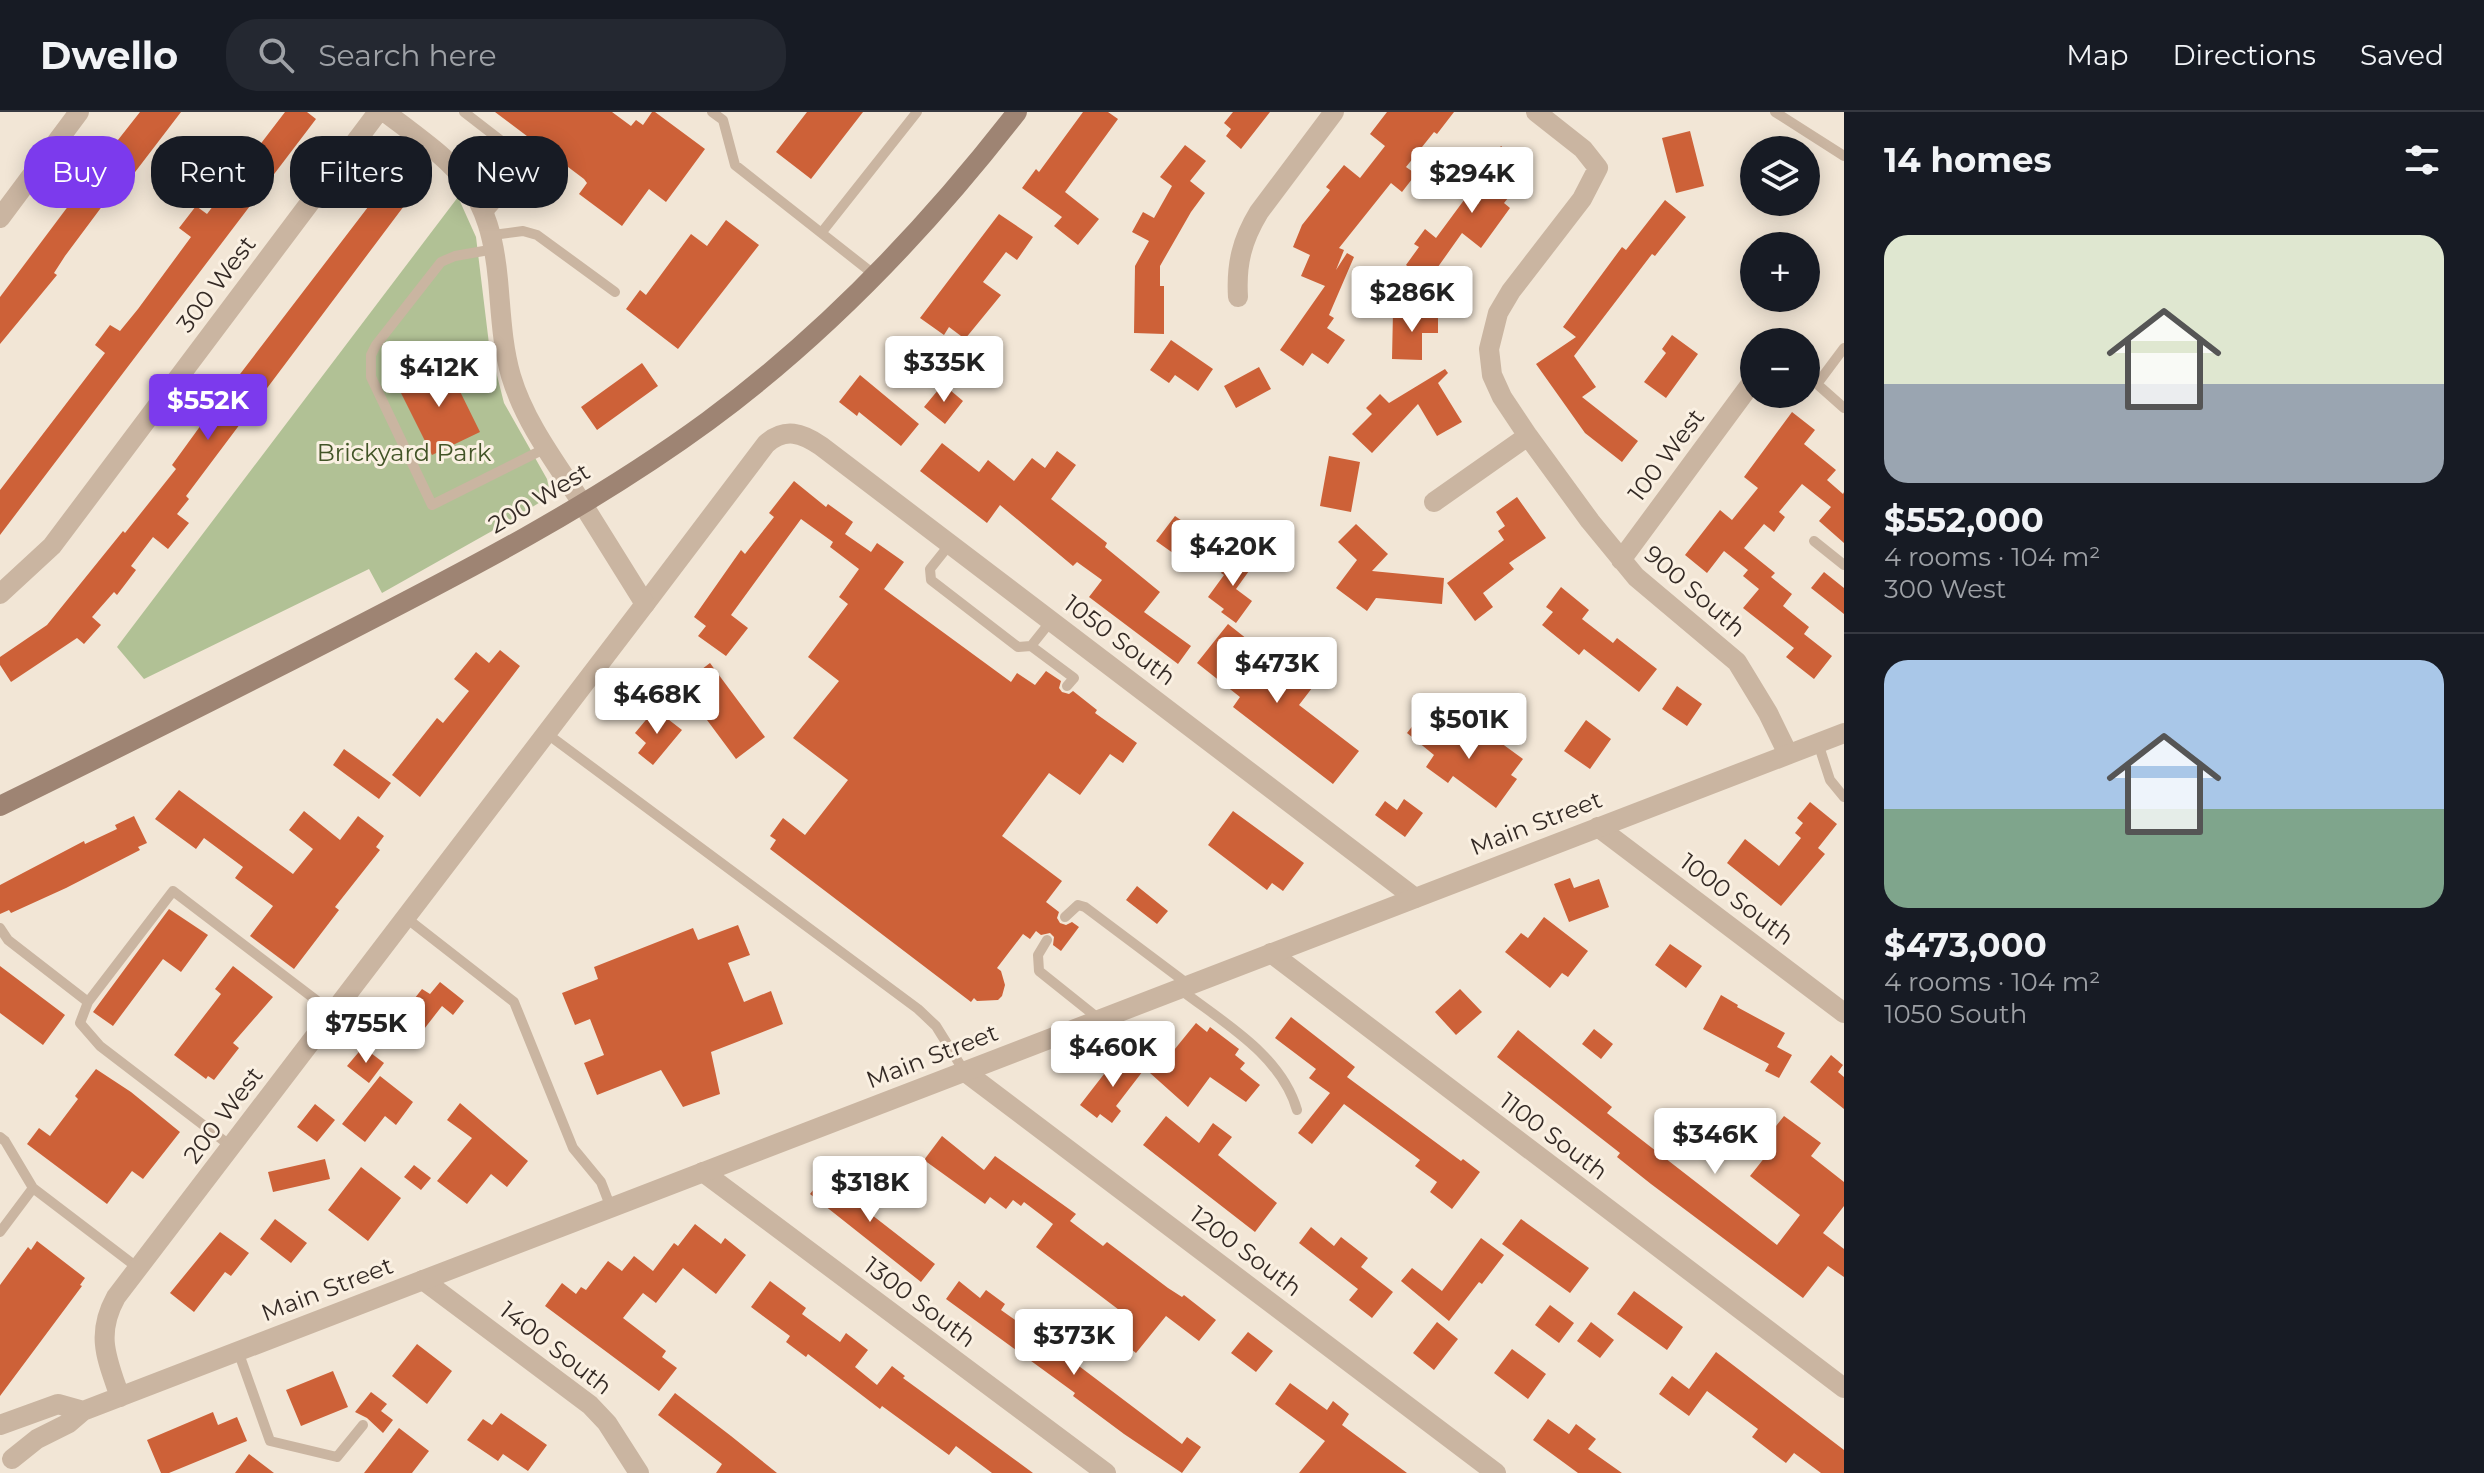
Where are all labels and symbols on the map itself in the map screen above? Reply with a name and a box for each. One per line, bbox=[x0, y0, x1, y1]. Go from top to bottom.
pin: $294K bbox=[1416, 147, 1528, 215]
street label: 300 West bbox=[170, 230, 262, 338]
pin: $286K bbox=[1356, 266, 1468, 334]
pin: $335K bbox=[888, 336, 1000, 404]
pin: $412K bbox=[383, 341, 495, 409]
pin: $552K bbox=[152, 374, 264, 442]
street label: 100 West bbox=[1622, 403, 1710, 507]
park label: Brickyard Park bbox=[317, 438, 492, 467]
street label: 200 West bbox=[483, 456, 595, 540]
pin: $420K bbox=[1177, 520, 1289, 588]
street label: 900 South bbox=[1638, 539, 1752, 643]
street label: 1050 South bbox=[1058, 589, 1182, 691]
pin: $473K bbox=[1221, 637, 1333, 705]
pin: $468K bbox=[601, 668, 713, 736]
pin: $501K bbox=[1413, 693, 1525, 761]
street label: Main Street bbox=[1466, 785, 1606, 861]
street label: 1000 South bbox=[1675, 847, 1799, 951]
pin: $755K bbox=[310, 997, 422, 1065]
street label: Main Street bbox=[862, 1018, 1002, 1094]
pin: $460K bbox=[1057, 1021, 1169, 1089]
street label: 200 West bbox=[177, 1061, 269, 1169]
street label: 1100 South bbox=[1494, 1086, 1614, 1186]
pin: $346K bbox=[1659, 1108, 1771, 1176]
pin: $318K bbox=[814, 1156, 926, 1224]
street label: 1200 South bbox=[1184, 1200, 1308, 1302]
street label: Main Street bbox=[257, 1251, 397, 1327]
street label: 1300 South bbox=[858, 1251, 982, 1353]
street label: 1400 South bbox=[494, 1295, 618, 1401]
pin: $373K bbox=[1018, 1309, 1130, 1377]

